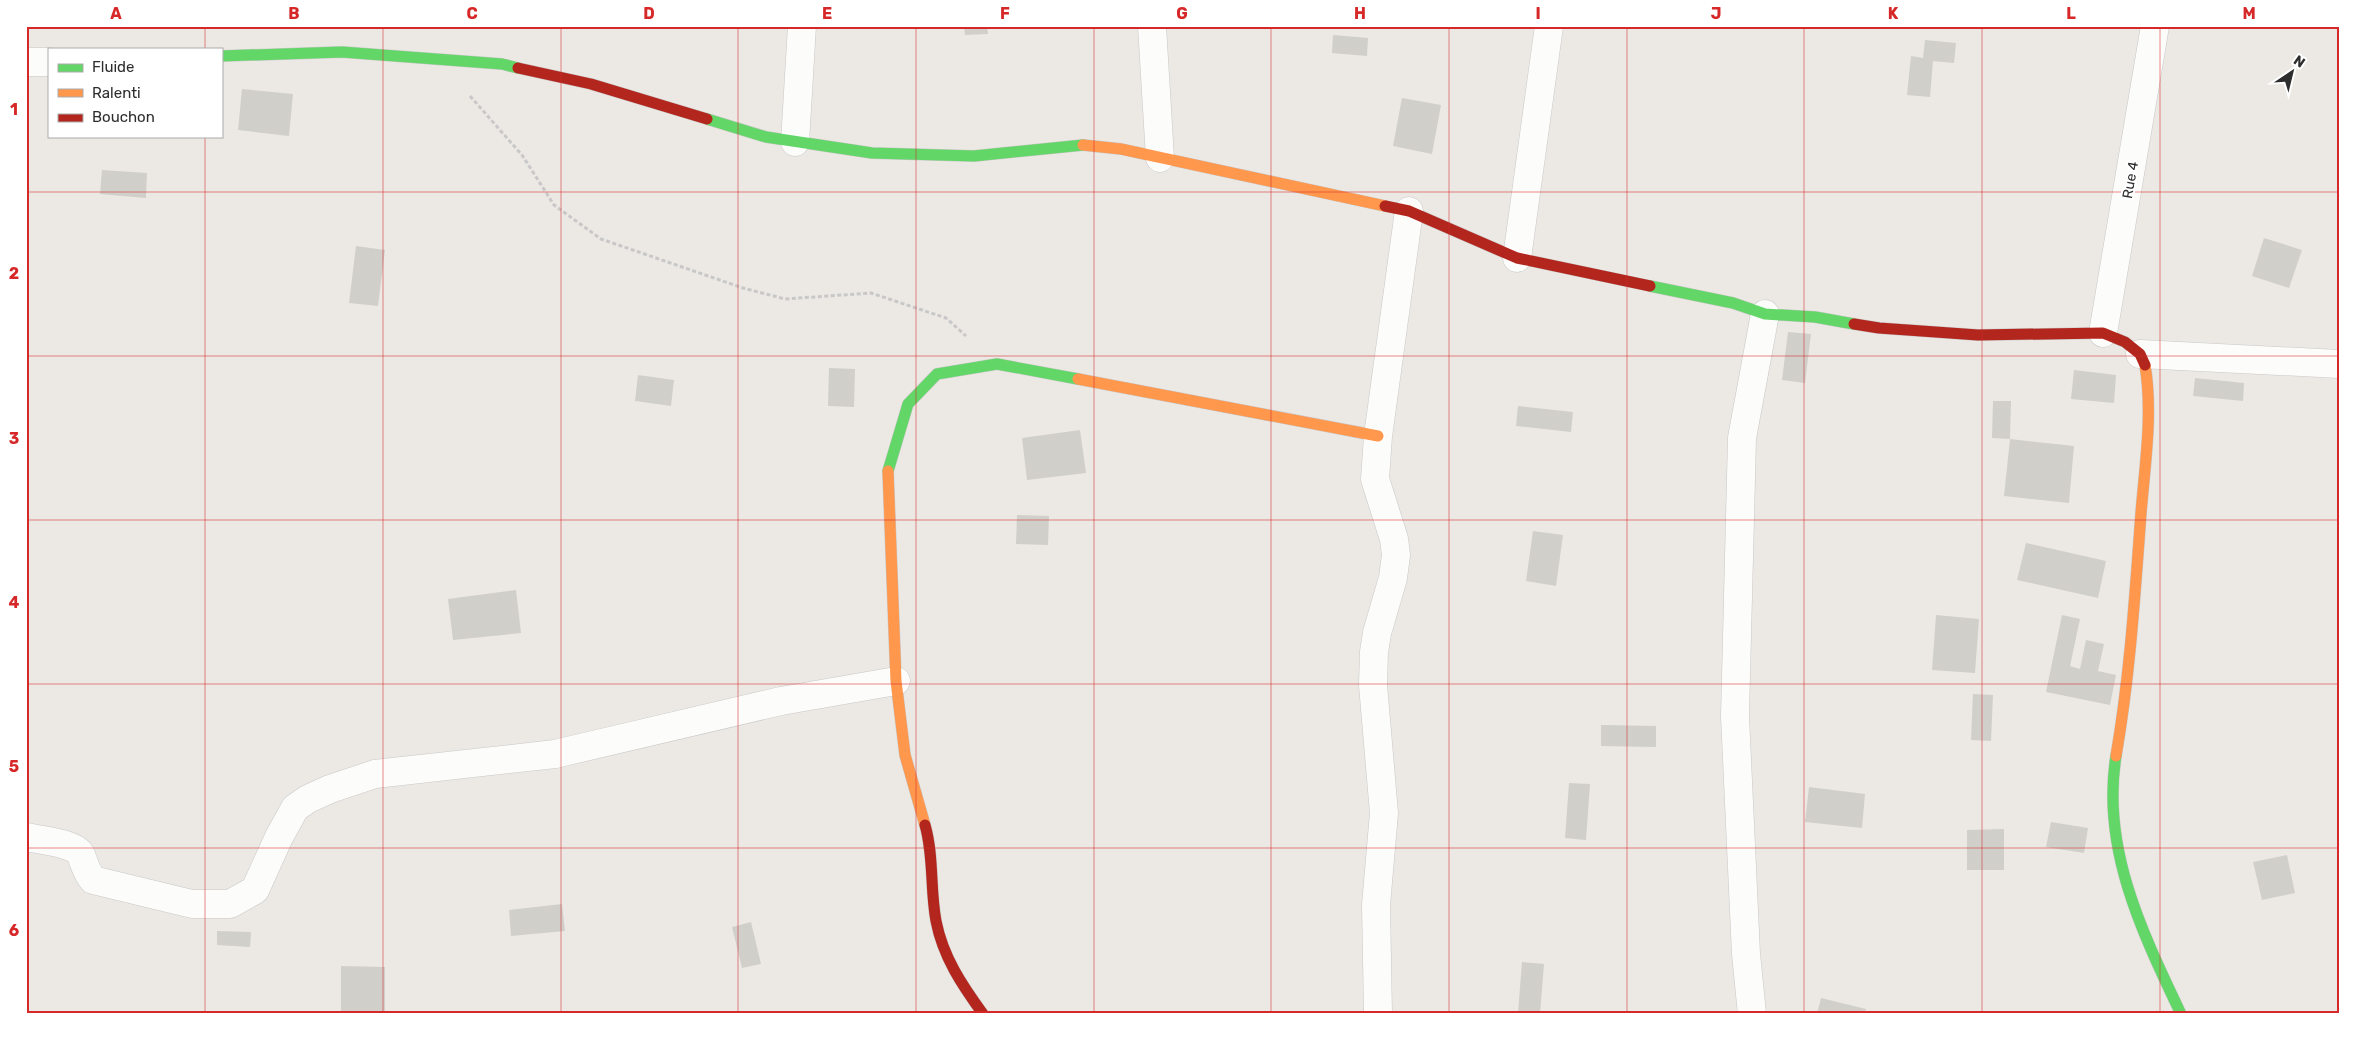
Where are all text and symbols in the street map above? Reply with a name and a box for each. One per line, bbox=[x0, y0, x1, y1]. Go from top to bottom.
text: A bbox=[110, 4, 122, 23]
text: B bbox=[288, 4, 300, 23]
text: C bbox=[466, 4, 478, 23]
text: D bbox=[643, 4, 655, 23]
text: E bbox=[822, 4, 832, 23]
text: F bbox=[1000, 4, 1010, 23]
text: G bbox=[1176, 4, 1188, 23]
text: H bbox=[1354, 4, 1366, 23]
text: I bbox=[1535, 4, 1541, 23]
text: J bbox=[1711, 4, 1721, 23]
text: K bbox=[1888, 4, 1899, 23]
text: L bbox=[2066, 4, 2076, 23]
text: M bbox=[2242, 4, 2256, 23]
legend bbox=[48, 48, 222, 138]
north arrow bbox=[2268, 48, 2318, 98]
text: N bbox=[2290, 52, 2308, 72]
text: Fluide bbox=[92, 58, 134, 76]
text: Ralenti bbox=[92, 84, 141, 102]
text: 1 bbox=[10, 100, 18, 119]
text: Bouchon bbox=[92, 108, 155, 126]
street label: Rue 4 bbox=[2119, 160, 2142, 200]
text: 2 bbox=[9, 264, 19, 283]
text: 3 bbox=[9, 429, 19, 448]
text: 4 bbox=[9, 593, 20, 612]
text: 5 bbox=[9, 757, 19, 776]
text: 6 bbox=[9, 921, 19, 940]

